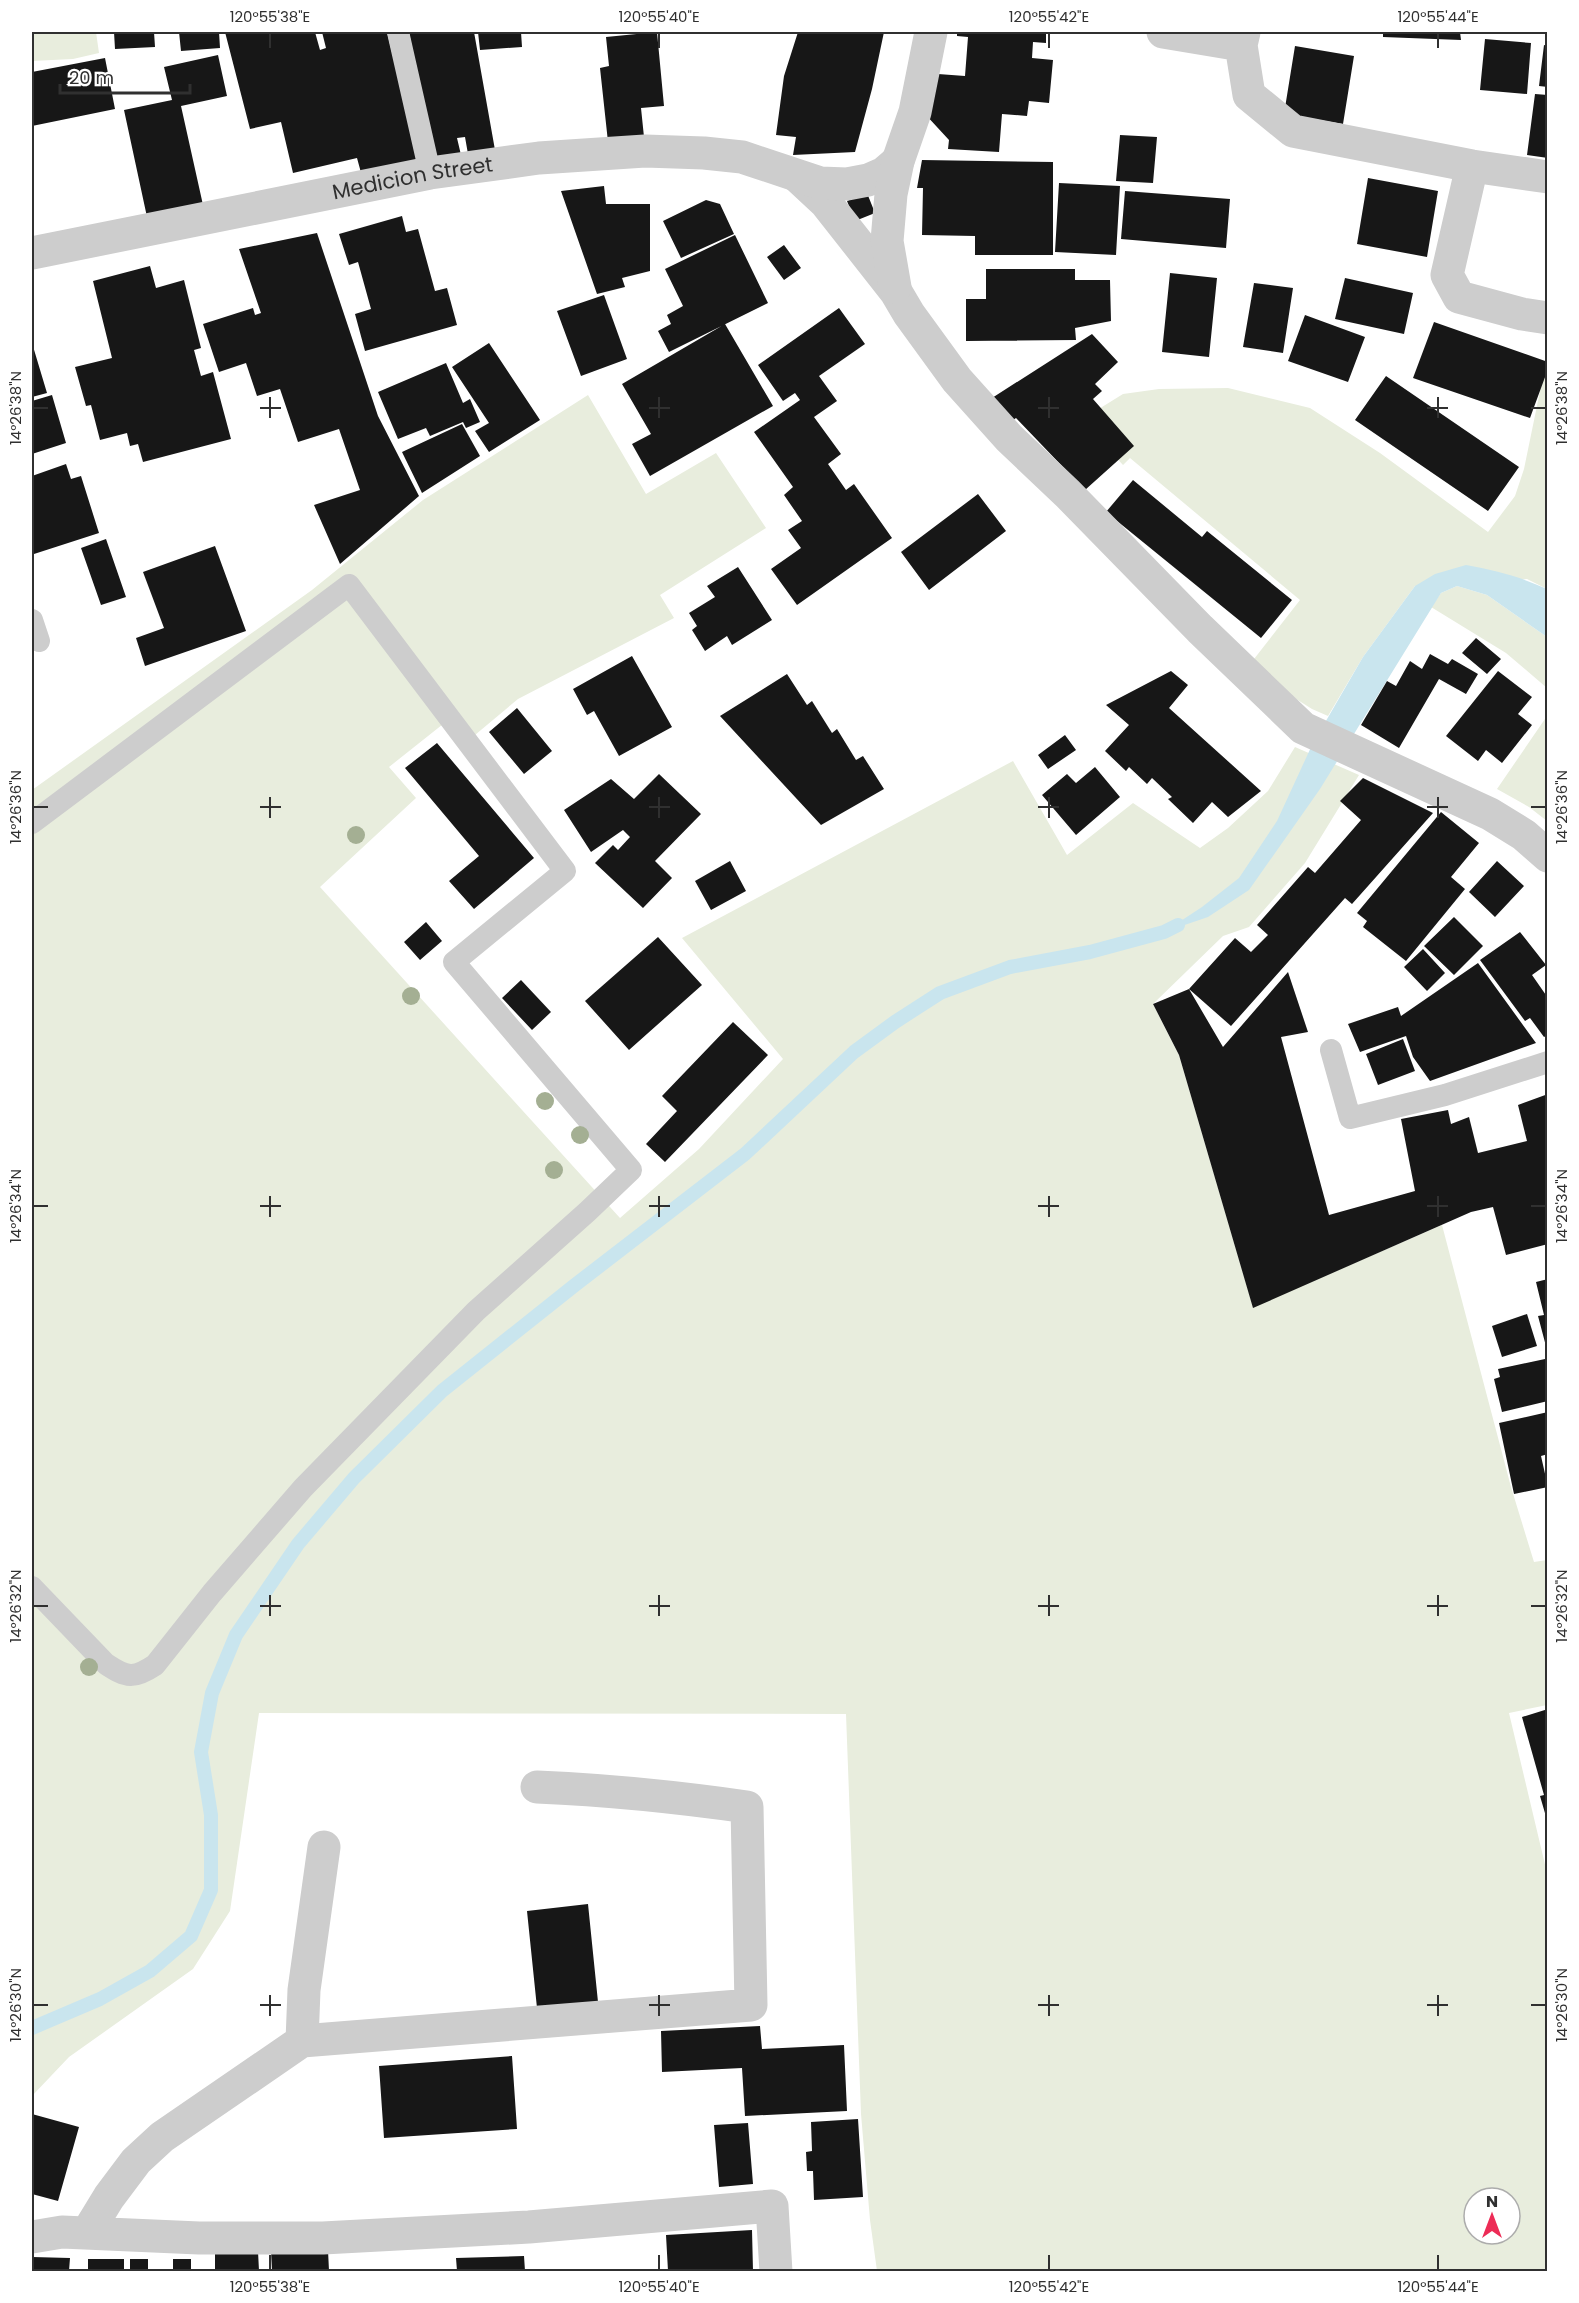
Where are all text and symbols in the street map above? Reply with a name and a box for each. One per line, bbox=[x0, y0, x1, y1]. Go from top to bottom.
text: 120°55'38"E bbox=[230, 6, 310, 27]
text: 120°55'40"E bbox=[618, 6, 700, 27]
text: 120°55'42"E bbox=[1009, 6, 1089, 27]
text: 120°55'44"E bbox=[1397, 6, 1479, 27]
scale bar bbox=[60, 57, 190, 95]
text: 20 m bbox=[69, 65, 114, 90]
street label: Medicion Street bbox=[330, 150, 495, 206]
text: 14°26'38"N bbox=[5, 371, 26, 445]
text: 14°26'38"N bbox=[1551, 371, 1572, 445]
text: 14°26'36"N bbox=[5, 770, 26, 844]
text: 14°26'36"N bbox=[1551, 770, 1572, 844]
text: 14°26'34"N bbox=[5, 1169, 26, 1243]
text: 14°26'34"N bbox=[1551, 1169, 1572, 1243]
text: 14°26'32"N bbox=[5, 1569, 26, 1643]
text: 14°26'32"N bbox=[1551, 1569, 1572, 1643]
text: 14°26'30"N bbox=[5, 1968, 26, 2042]
text: 14°26'30"N bbox=[1551, 1968, 1572, 2042]
north arrow bbox=[1462, 2186, 1522, 2246]
text: N bbox=[1486, 2190, 1498, 2213]
text: 120°55'38"E bbox=[230, 2276, 310, 2297]
text: 120°55'40"E bbox=[618, 2276, 700, 2297]
text: 120°55'42"E bbox=[1009, 2276, 1089, 2297]
text: 120°55'44"E bbox=[1397, 2276, 1479, 2297]

